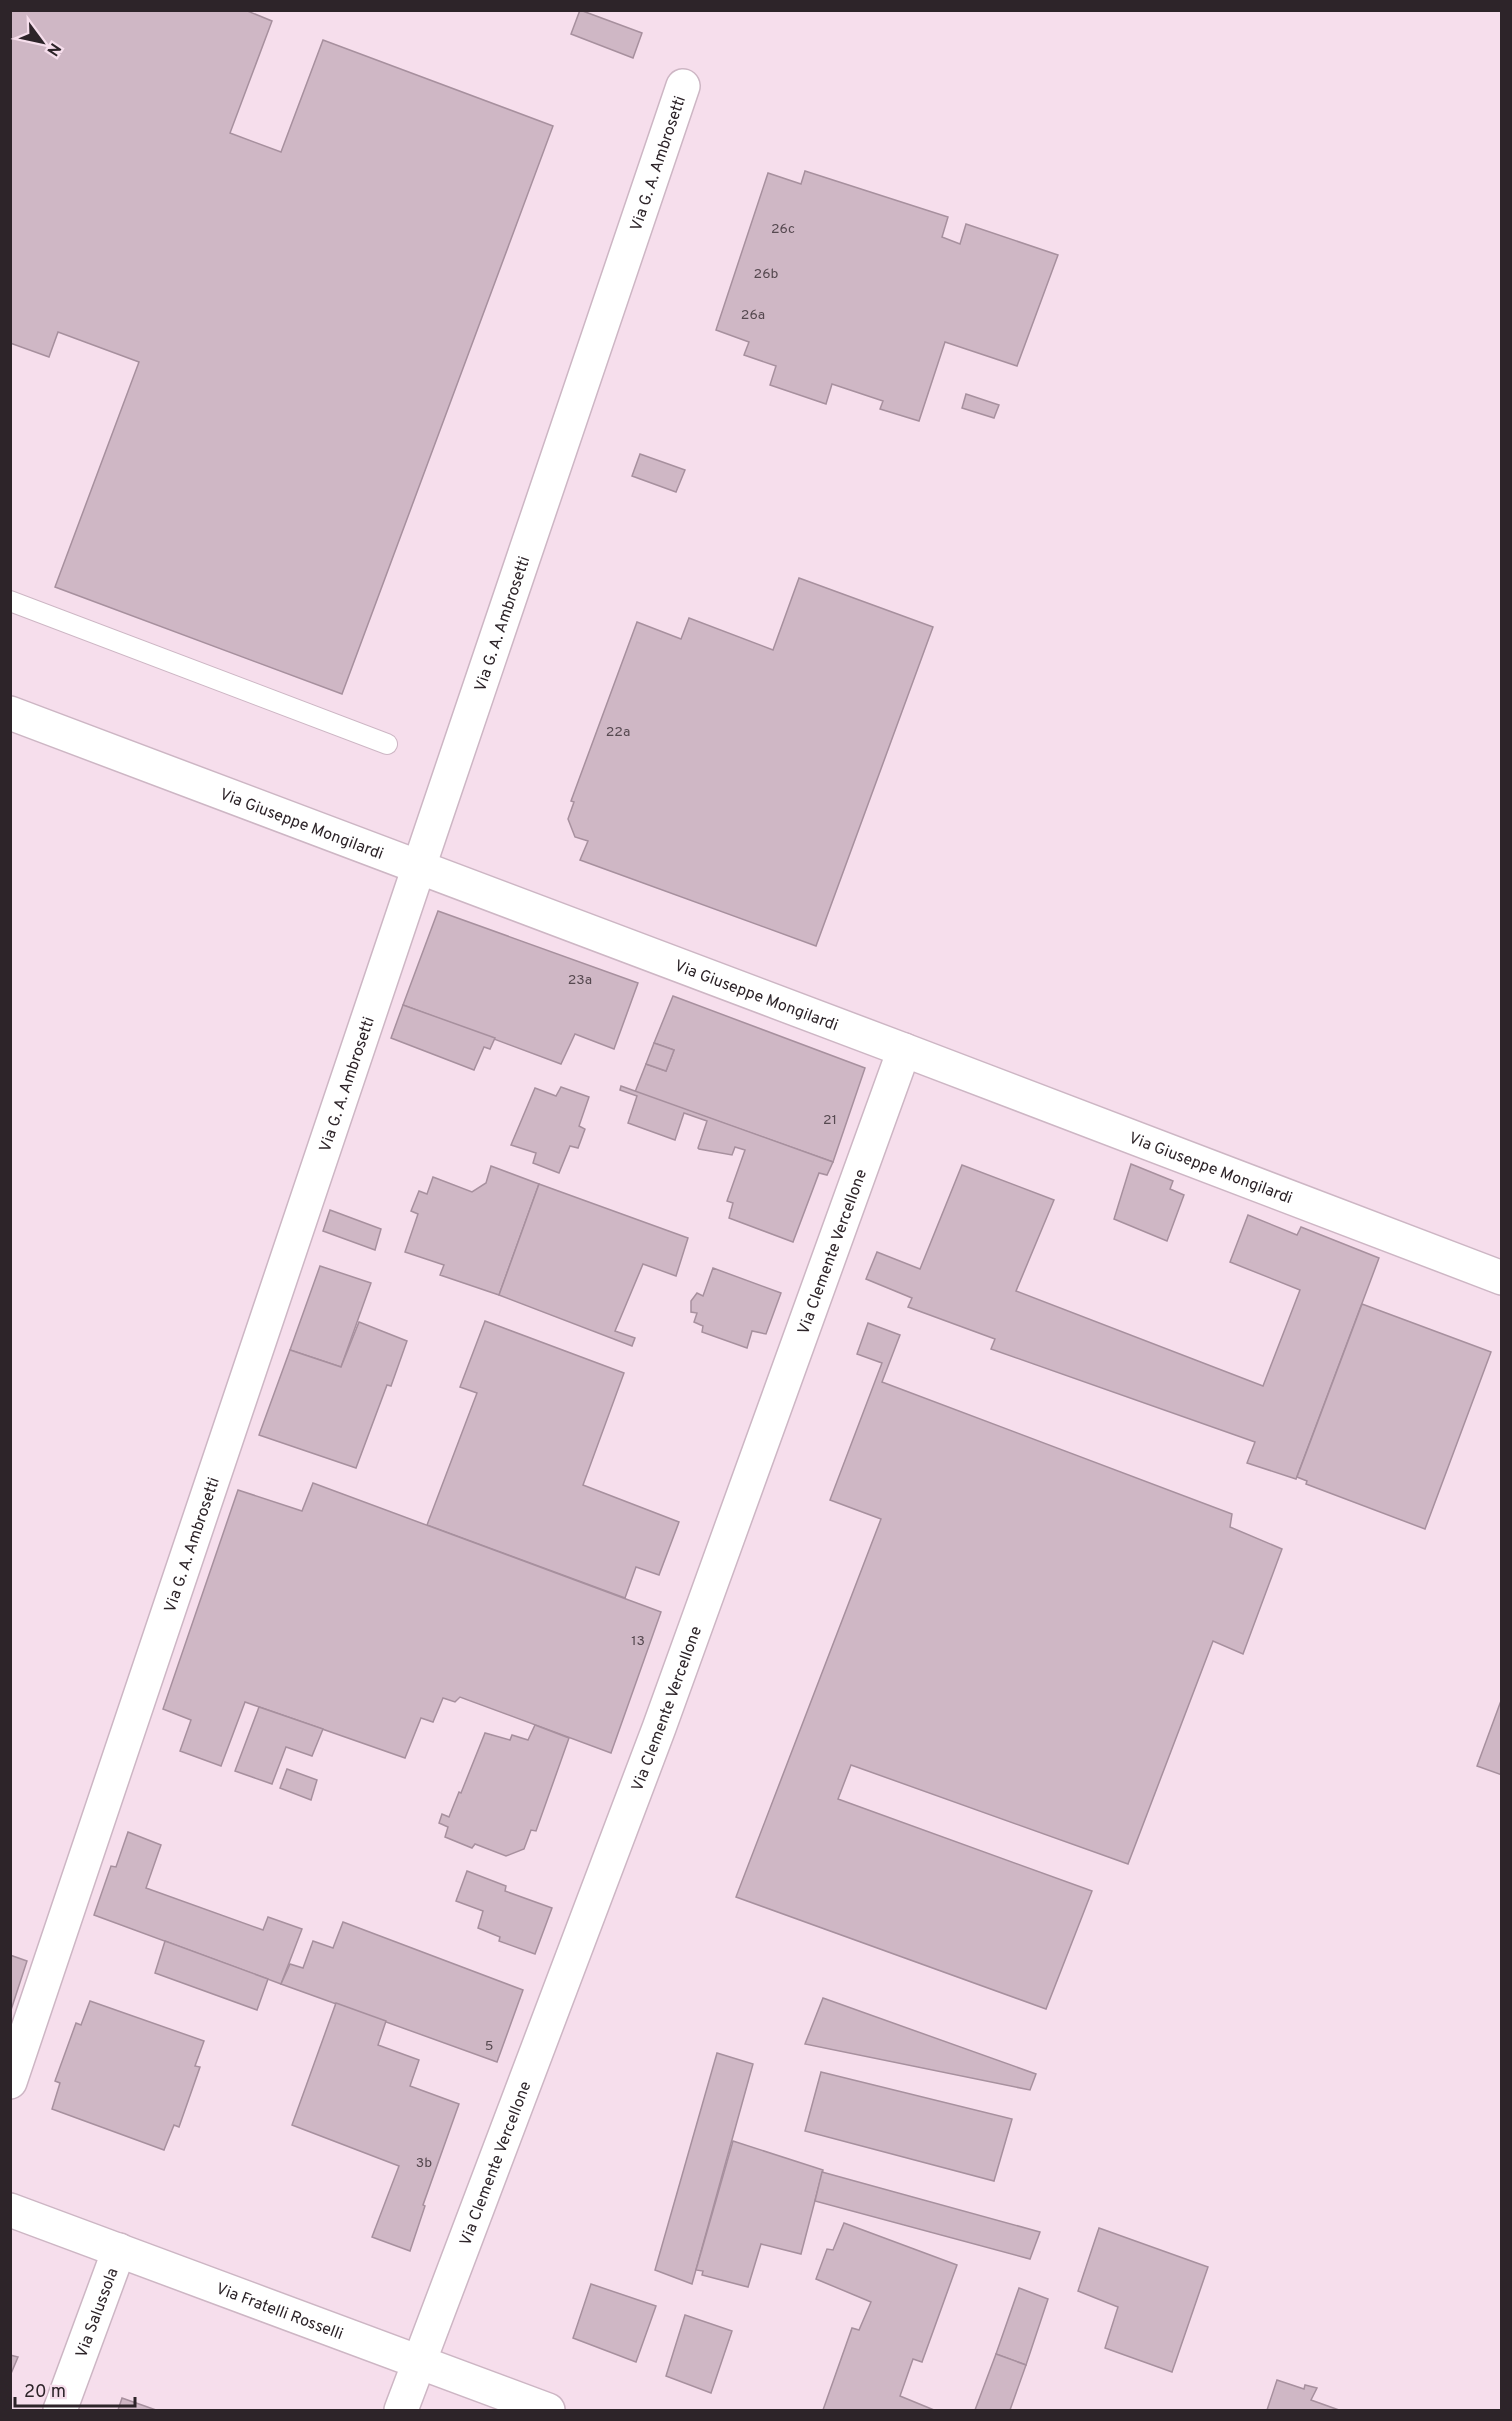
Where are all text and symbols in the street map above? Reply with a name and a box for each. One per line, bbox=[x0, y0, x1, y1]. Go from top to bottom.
north arrow bbox=[12, 12, 72, 72]
text: N bbox=[41, 39, 64, 59]
street label: Via G. A. Ambrosetti bbox=[627, 94, 691, 234]
house number: 26c bbox=[771, 221, 795, 238]
house number: 26b bbox=[754, 266, 779, 283]
house number: 26a bbox=[741, 307, 765, 324]
street label: Via G. A. Ambrosetti bbox=[471, 554, 535, 694]
house number: 22a bbox=[606, 724, 630, 741]
street label: Via Giuseppe Mongilardi bbox=[217, 785, 386, 865]
street label: Via Giuseppe Mongilardi bbox=[671, 956, 841, 1036]
house number: 23a bbox=[568, 972, 592, 989]
street label: Via G. A. Ambrosetti bbox=[316, 1014, 380, 1155]
house number: 21 bbox=[823, 1112, 837, 1129]
street label: Via Giuseppe Mongilardi bbox=[1126, 1129, 1295, 1209]
street label: Via Clemente Vercellone bbox=[794, 1167, 872, 1337]
street label: Via G. A. Ambrosetti bbox=[161, 1475, 225, 1615]
street label: Via Clemente Vercellone bbox=[628, 1624, 707, 1794]
house number: 13 bbox=[631, 1633, 645, 1650]
house number: 5 bbox=[485, 2038, 493, 2055]
street label: Via Clemente Vercellone bbox=[456, 2079, 536, 2249]
house number: 3b bbox=[416, 2155, 432, 2172]
street label: Via Salussola bbox=[72, 2265, 124, 2361]
street label: Via Fratelli Rosselli bbox=[213, 2279, 346, 2345]
scale bar bbox=[15, 2370, 135, 2408]
text: 20 m bbox=[24, 2381, 66, 2404]

